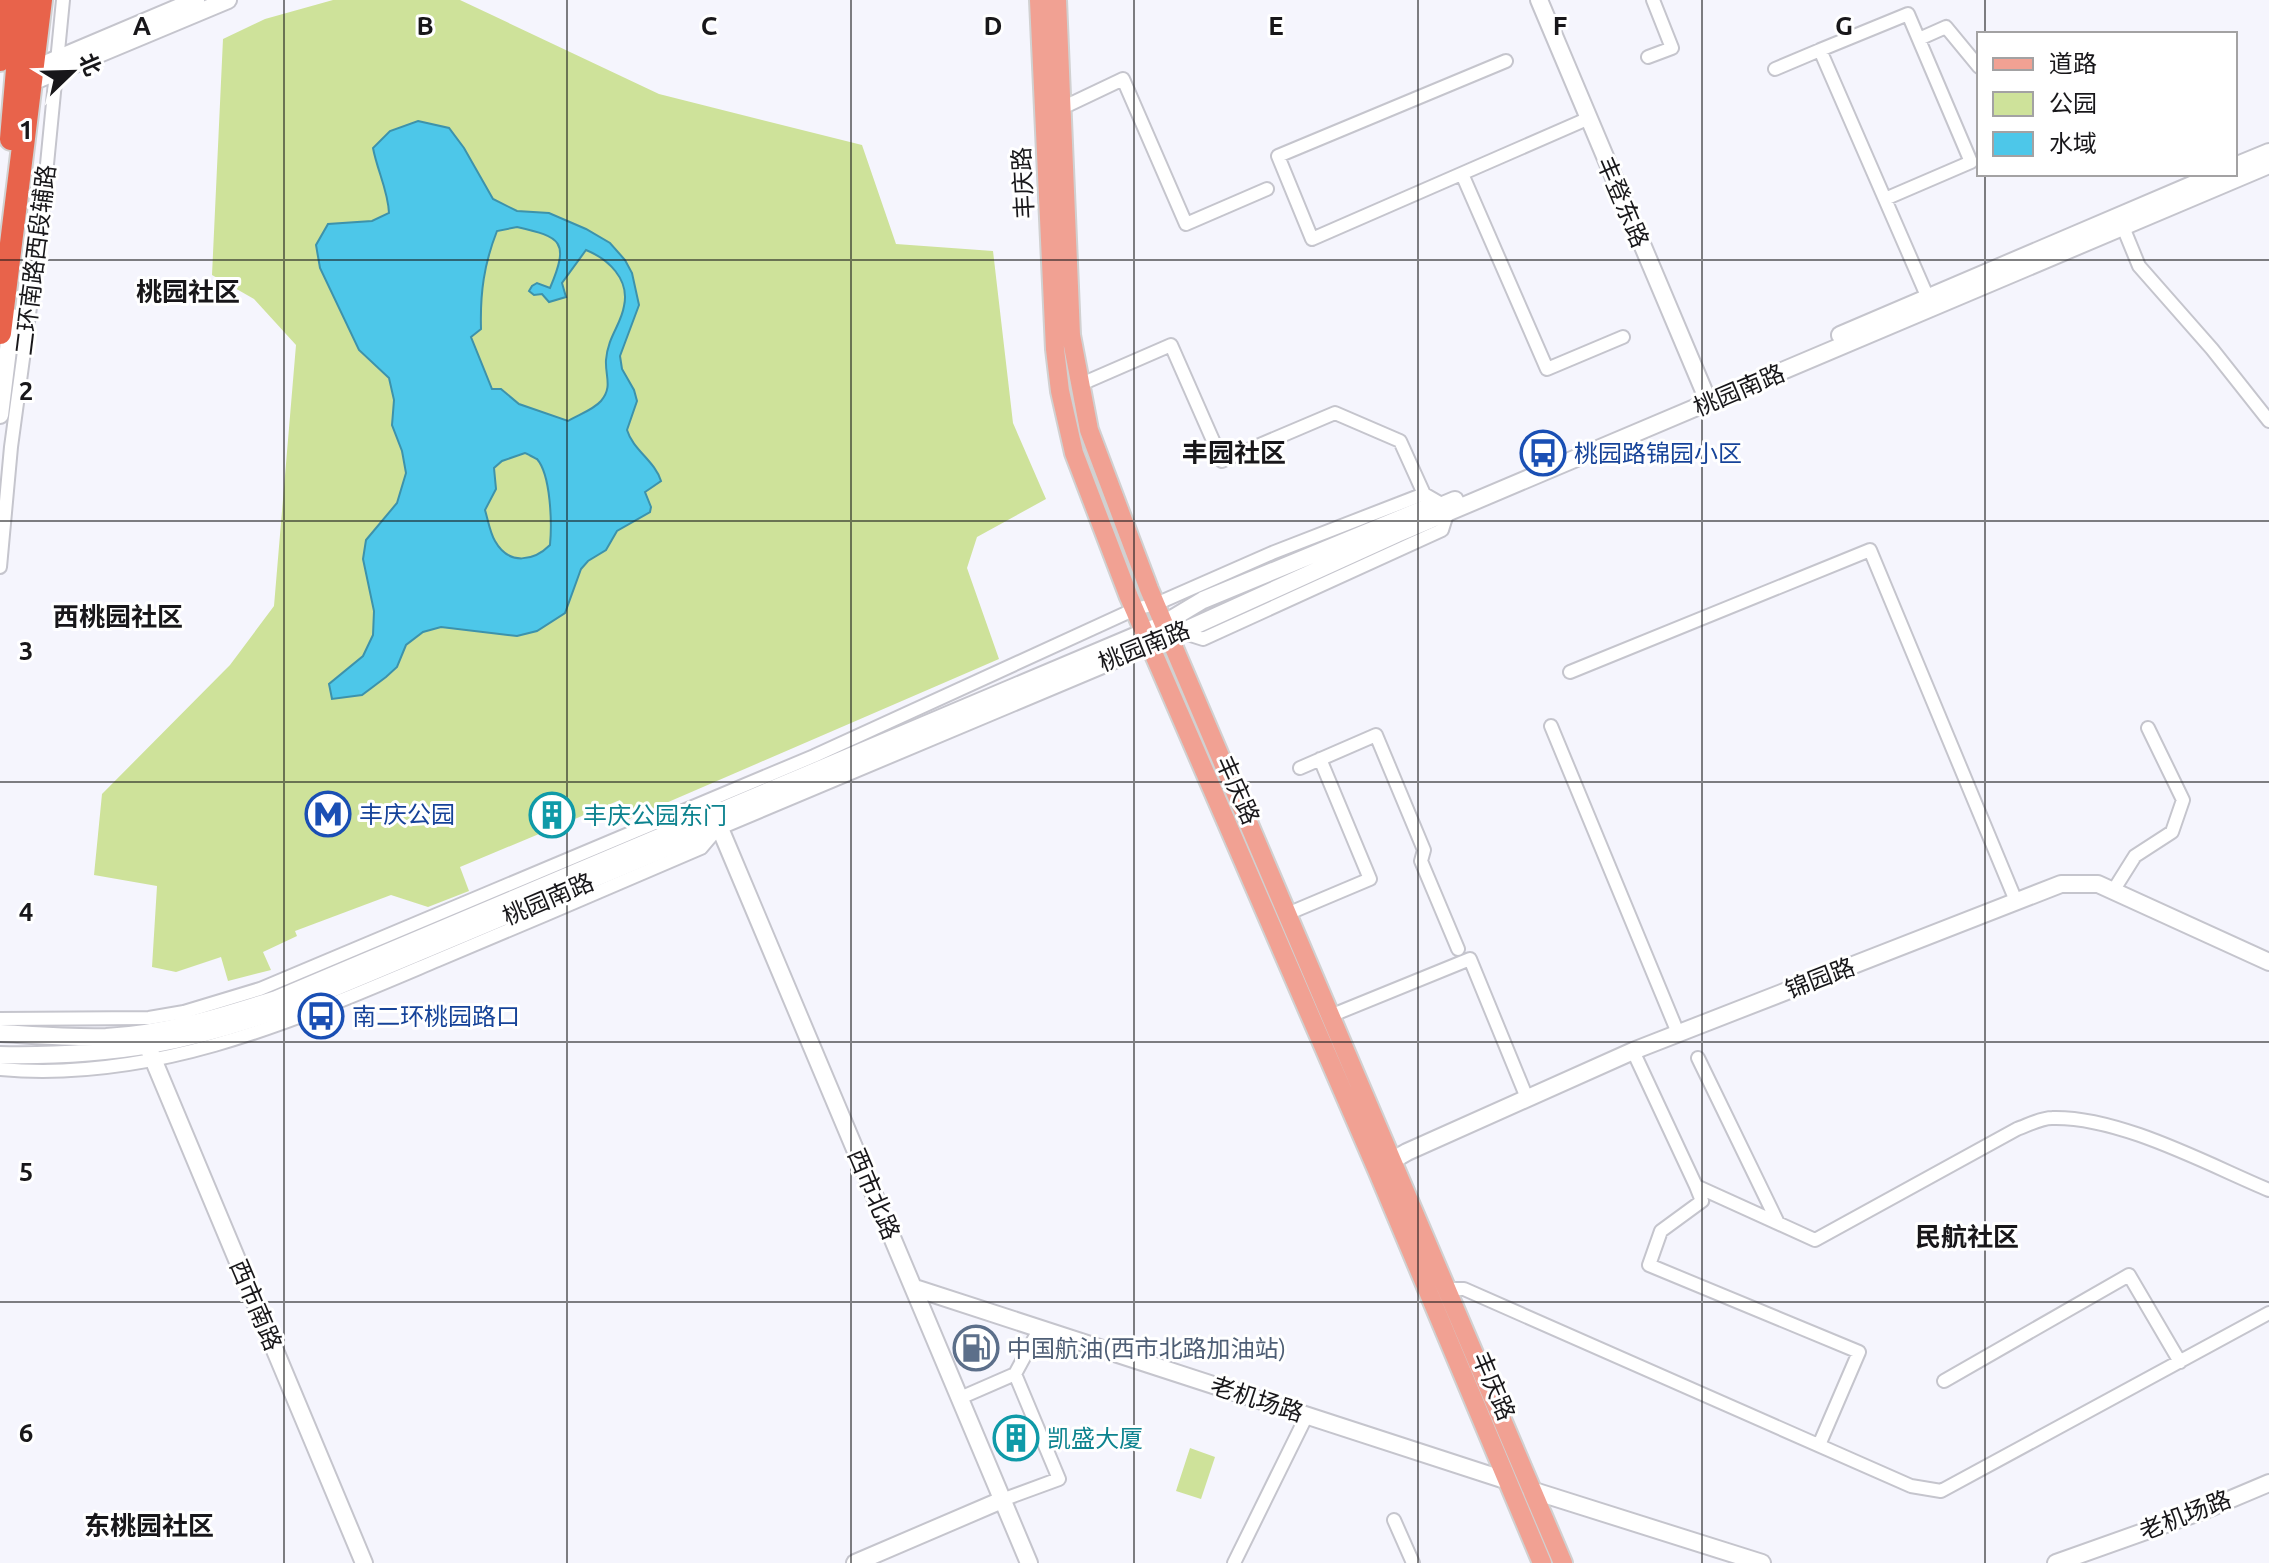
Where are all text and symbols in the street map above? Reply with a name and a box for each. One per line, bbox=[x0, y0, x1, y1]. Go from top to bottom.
text: A bbox=[133, 11, 152, 40]
text: B bbox=[416, 11, 434, 40]
text: C bbox=[701, 11, 718, 40]
text: D bbox=[984, 11, 1002, 40]
text: E bbox=[1268, 11, 1284, 40]
text: F bbox=[1553, 11, 1567, 40]
text: G bbox=[1835, 11, 1853, 40]
north arrow bbox=[32, 32, 112, 112]
legend bbox=[1977, 32, 2237, 176]
text: 北 bbox=[75, 49, 107, 79]
text: 道路 bbox=[2049, 50, 2097, 77]
text: 公园 bbox=[2049, 90, 2097, 117]
text: 1 bbox=[19, 115, 33, 144]
text: 水域 bbox=[2049, 130, 2097, 157]
street label: 丰庆路 bbox=[1008, 146, 1038, 220]
street label: 丰登东路 bbox=[1592, 153, 1654, 251]
street label: 二环南路西段辅路 bbox=[10, 163, 60, 357]
district label: 桃园社区 bbox=[136, 277, 240, 306]
street label: 桃园南路 bbox=[1690, 359, 1788, 421]
text: 2 bbox=[19, 376, 33, 405]
bus stop icon: 桃园路锦园小区 bbox=[1519, 429, 1567, 477]
district label: 丰园社区 bbox=[1182, 438, 1286, 467]
place label: 桃园路锦园小区 bbox=[1574, 440, 1742, 467]
district label: 西桃园社区 bbox=[53, 602, 183, 631]
street label: 桃园南路 bbox=[1094, 616, 1194, 676]
text: 3 bbox=[19, 636, 33, 665]
street label: 丰庆路 bbox=[1211, 752, 1265, 828]
metro station icon: 丰庆公园 bbox=[304, 790, 352, 838]
building icon: 丰庆公园东门 bbox=[528, 791, 576, 839]
place label: 丰庆公园 bbox=[359, 801, 455, 828]
place label: 丰庆公园东门 bbox=[583, 802, 727, 829]
street label: 桃园南路 bbox=[499, 868, 597, 930]
text: 4 bbox=[19, 897, 33, 926]
street label: 锦园路 bbox=[1782, 952, 1858, 1004]
bus stop icon: 南二环桃园路口 bbox=[297, 992, 345, 1040]
place label: 南二环桃园路口 bbox=[352, 1003, 520, 1030]
street label: 西市北路 bbox=[843, 1145, 905, 1243]
text: 5 bbox=[19, 1157, 33, 1186]
district label: 民航社区 bbox=[1915, 1222, 2019, 1251]
street label: 西市南路 bbox=[225, 1256, 287, 1354]
fuel station icon: 中国航油(西市北路加油站) bbox=[952, 1324, 1000, 1372]
place label: 中国航油(西市北路加油站) bbox=[1007, 1335, 1286, 1362]
street label: 丰庆路 bbox=[1468, 1348, 1520, 1424]
street label: 老机场路 bbox=[1207, 1371, 1307, 1427]
building icon: 凯盛大厦 bbox=[992, 1414, 1040, 1462]
text: 6 bbox=[19, 1418, 33, 1447]
place label: 凯盛大厦 bbox=[1047, 1425, 1143, 1452]
street label: 老机场路 bbox=[2135, 1485, 2235, 1545]
district label: 东桃园社区 bbox=[84, 1511, 214, 1540]

